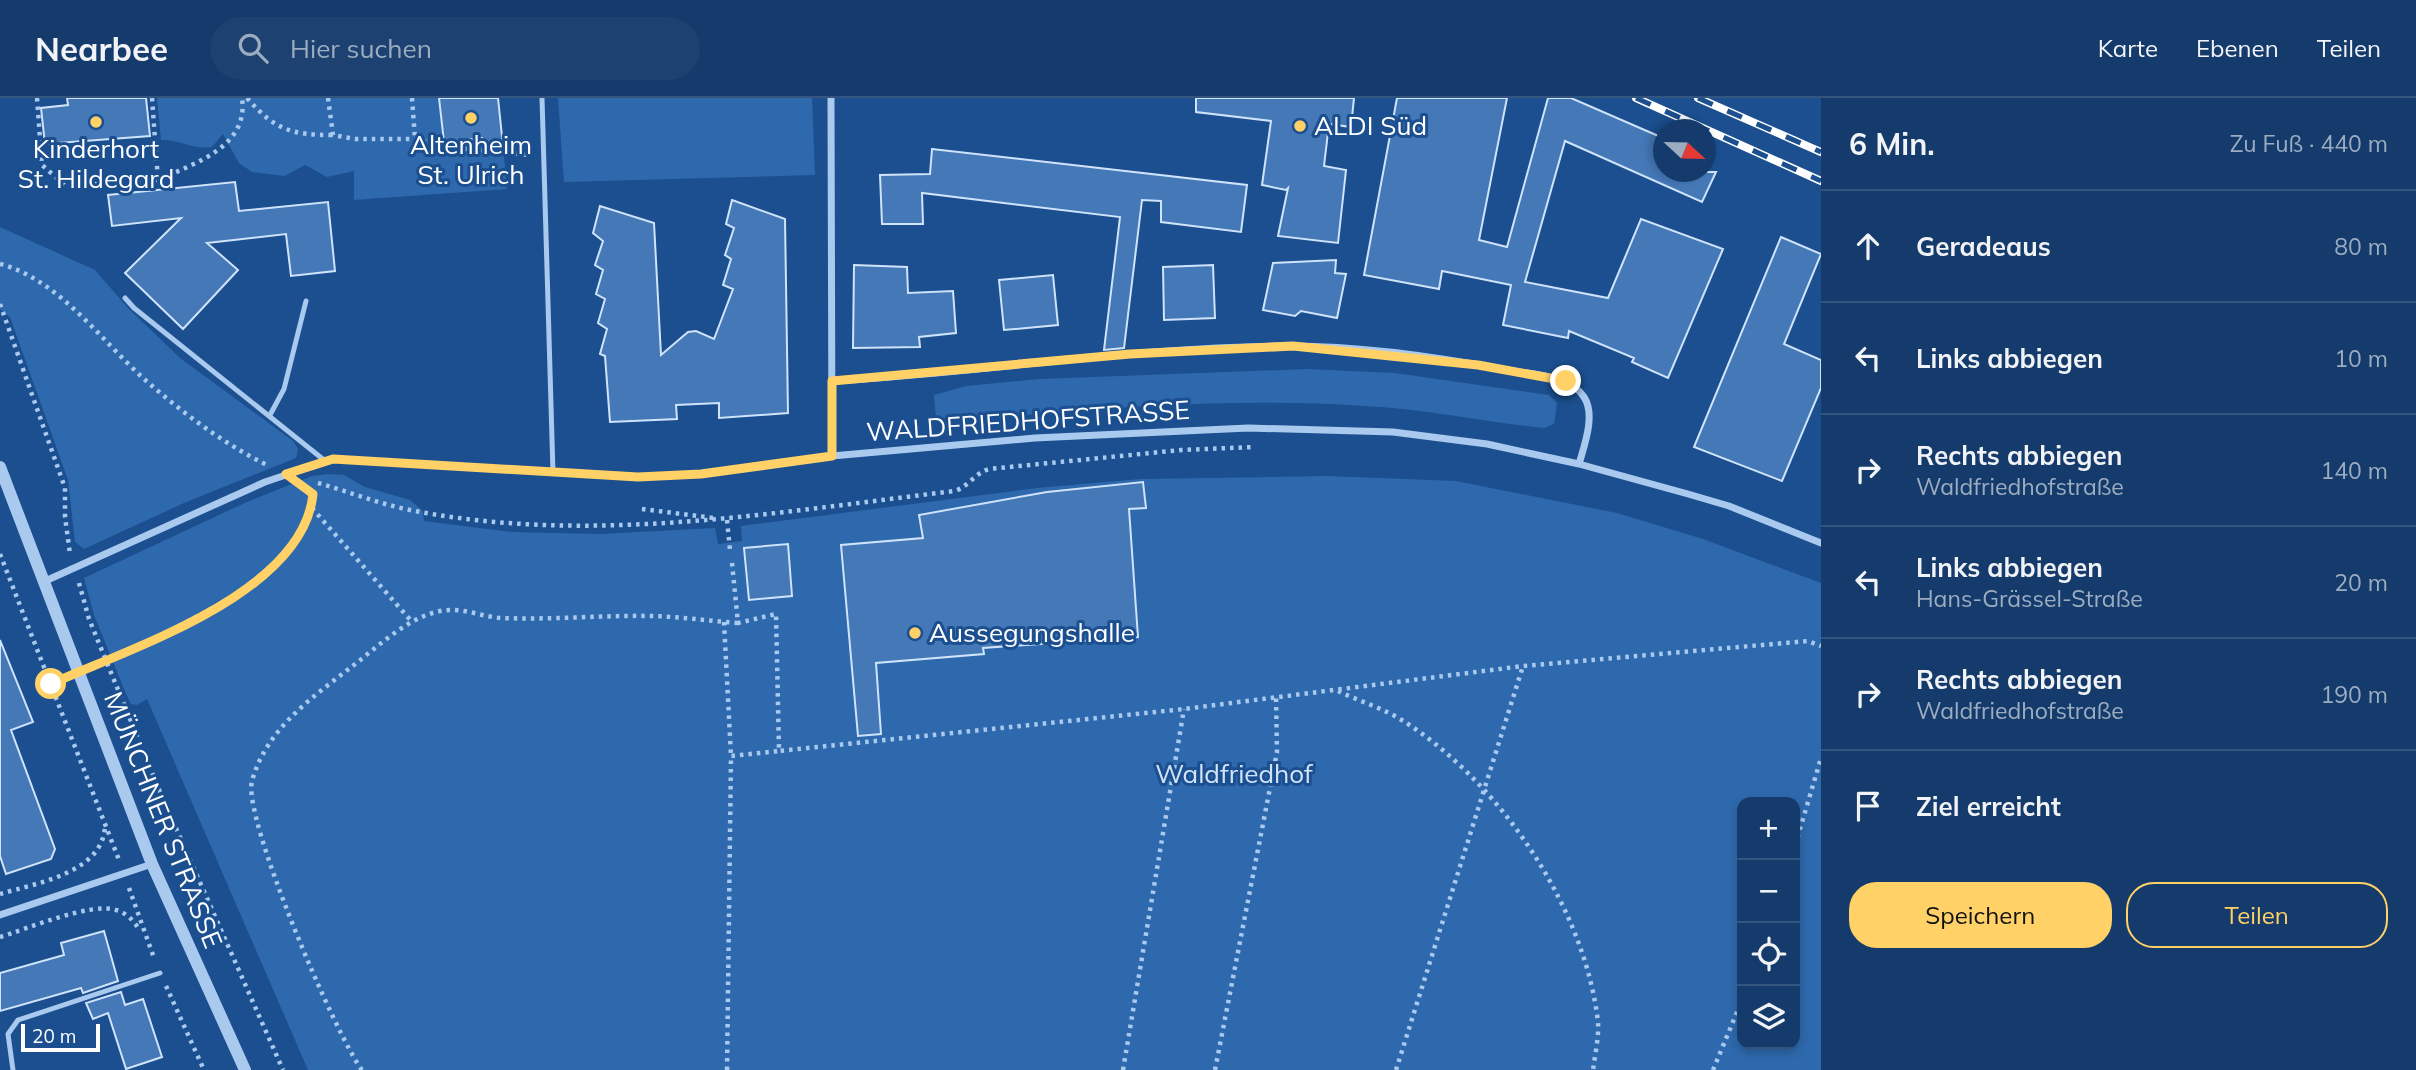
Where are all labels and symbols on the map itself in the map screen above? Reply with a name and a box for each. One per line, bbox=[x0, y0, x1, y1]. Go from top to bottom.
place label: ALDI Süd bbox=[1314, 109, 1427, 142]
marker: Altenheim St. Ulrich bbox=[463, 110, 479, 126]
marker: Kinderhort St. Hildegard bbox=[88, 114, 104, 130]
marker: ALDI Süd bbox=[1292, 118, 1308, 134]
north arrow bbox=[1653, 119, 1716, 182]
place label: Altenheim St. Ulrich bbox=[410, 128, 532, 191]
place label: Kinderhort St. Hildegard bbox=[18, 132, 174, 195]
route end bbox=[1550, 365, 1581, 396]
street label: WALDFRIEDHOFSTRASSE bbox=[865, 393, 1191, 448]
place label: Aussegungshalle bbox=[929, 616, 1135, 649]
marker: Aussegungshalle bbox=[907, 625, 923, 641]
route start bbox=[35, 668, 66, 699]
street label: MÜNCHNER STRASSE bbox=[97, 687, 230, 953]
park label: Waldfriedhof bbox=[1155, 757, 1314, 790]
scale bar bbox=[21, 1021, 100, 1053]

